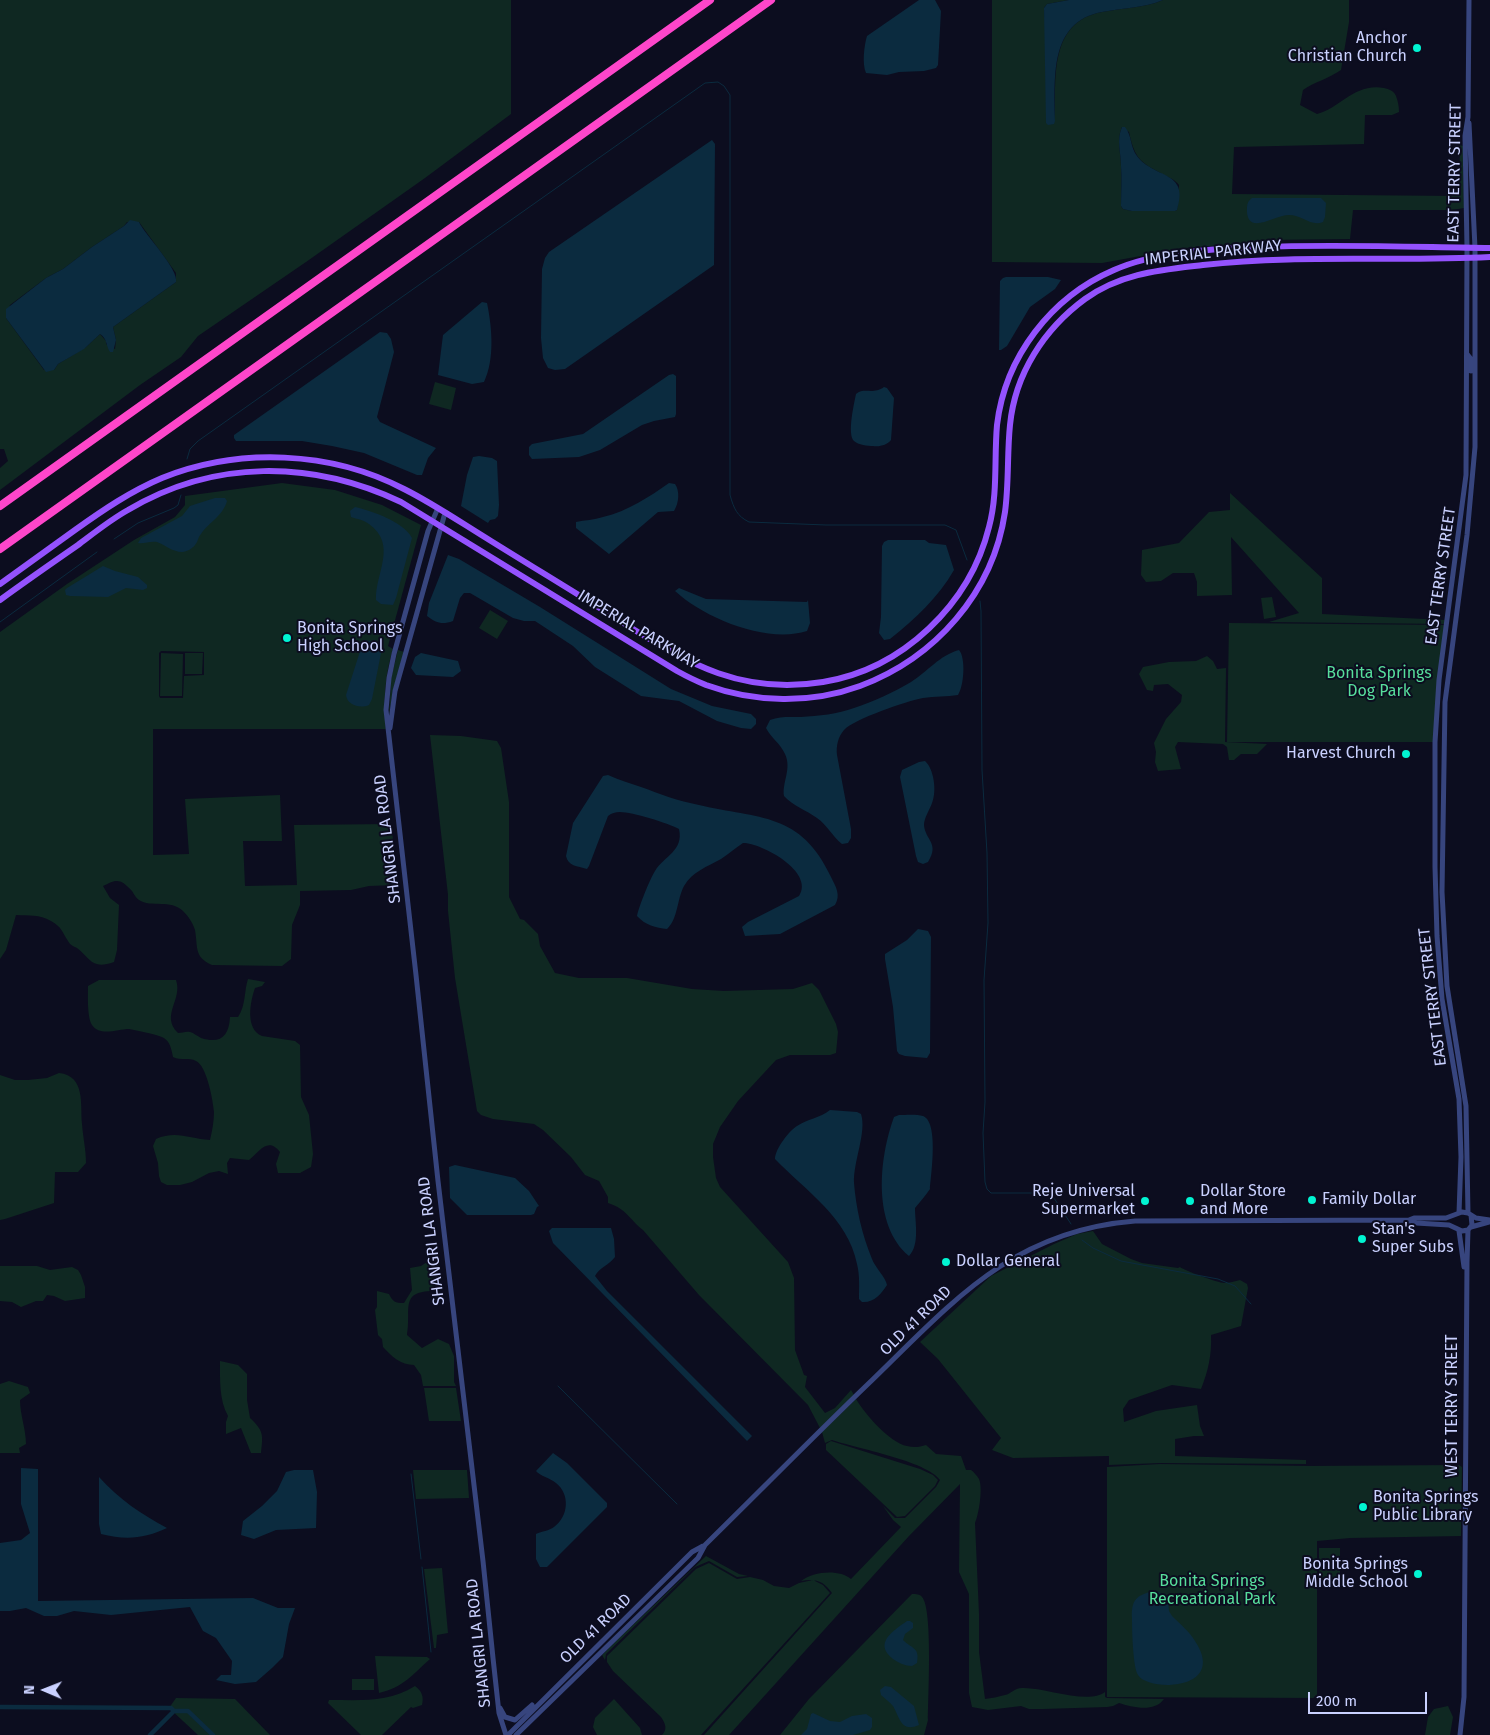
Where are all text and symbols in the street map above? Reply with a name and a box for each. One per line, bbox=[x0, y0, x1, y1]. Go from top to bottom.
place label: Anchor Christian Church bbox=[1288, 29, 1407, 67]
marker: Anchor Christian Church bbox=[1411, 42, 1423, 54]
street label: EAST TERRY STREET bbox=[1444, 103, 1466, 243]
street label: IMPERIAL PARKWAY bbox=[1143, 236, 1283, 270]
street label: EAST TERRY STREET bbox=[1422, 506, 1460, 646]
street label: IMPERIAL PARKWAY bbox=[574, 586, 702, 674]
place label: Bonita Springs High School bbox=[297, 619, 403, 657]
marker: Bonita Springs High School bbox=[281, 632, 293, 644]
park label: Bonita Springs Dog Park bbox=[1326, 664, 1432, 702]
place label: Harvest Church bbox=[1286, 744, 1396, 764]
marker: Harvest Church bbox=[1400, 748, 1412, 760]
street label: SHANGRI LA ROAD bbox=[371, 773, 405, 905]
street label: EAST TERRY STREET bbox=[1415, 927, 1451, 1067]
street label: SHANGRI LA ROAD bbox=[415, 1175, 449, 1307]
place label: Reje Universal Supermarket bbox=[1032, 1182, 1135, 1220]
place label: Dollar Store and More bbox=[1200, 1182, 1286, 1220]
place label: Family Dollar bbox=[1322, 1190, 1416, 1210]
marker: Family Dollar bbox=[1306, 1194, 1318, 1206]
marker: Reje Universal Supermarket bbox=[1139, 1195, 1151, 1207]
marker: Dollar Store and More bbox=[1184, 1195, 1196, 1207]
place label: Stan's Super Subs bbox=[1372, 1220, 1454, 1258]
marker: Stan's Super Subs bbox=[1356, 1233, 1368, 1245]
place label: Dollar General bbox=[956, 1252, 1060, 1272]
marker: Dollar General bbox=[940, 1256, 952, 1268]
street label: OLD 41 ROAD bbox=[876, 1282, 956, 1360]
street label: WEST TERRY STREET bbox=[1443, 1334, 1463, 1478]
place label: Bonita Springs Public Library bbox=[1373, 1488, 1479, 1526]
marker: Bonita Springs Public Library bbox=[1357, 1501, 1369, 1513]
place label: Bonita Springs Middle School bbox=[1302, 1555, 1408, 1593]
marker: Bonita Springs Middle School bbox=[1412, 1568, 1424, 1580]
park label: Bonita Springs Recreational Park bbox=[1149, 1572, 1275, 1610]
street label: SHANGRI LA ROAD bbox=[463, 1577, 495, 1709]
street label: OLD 41 ROAD bbox=[556, 1590, 636, 1668]
north arrow bbox=[20, 1665, 70, 1715]
scale bar bbox=[1310, 1682, 1429, 1714]
text: N bbox=[21, 1685, 38, 1695]
text: 200 m bbox=[1316, 1692, 1357, 1710]

